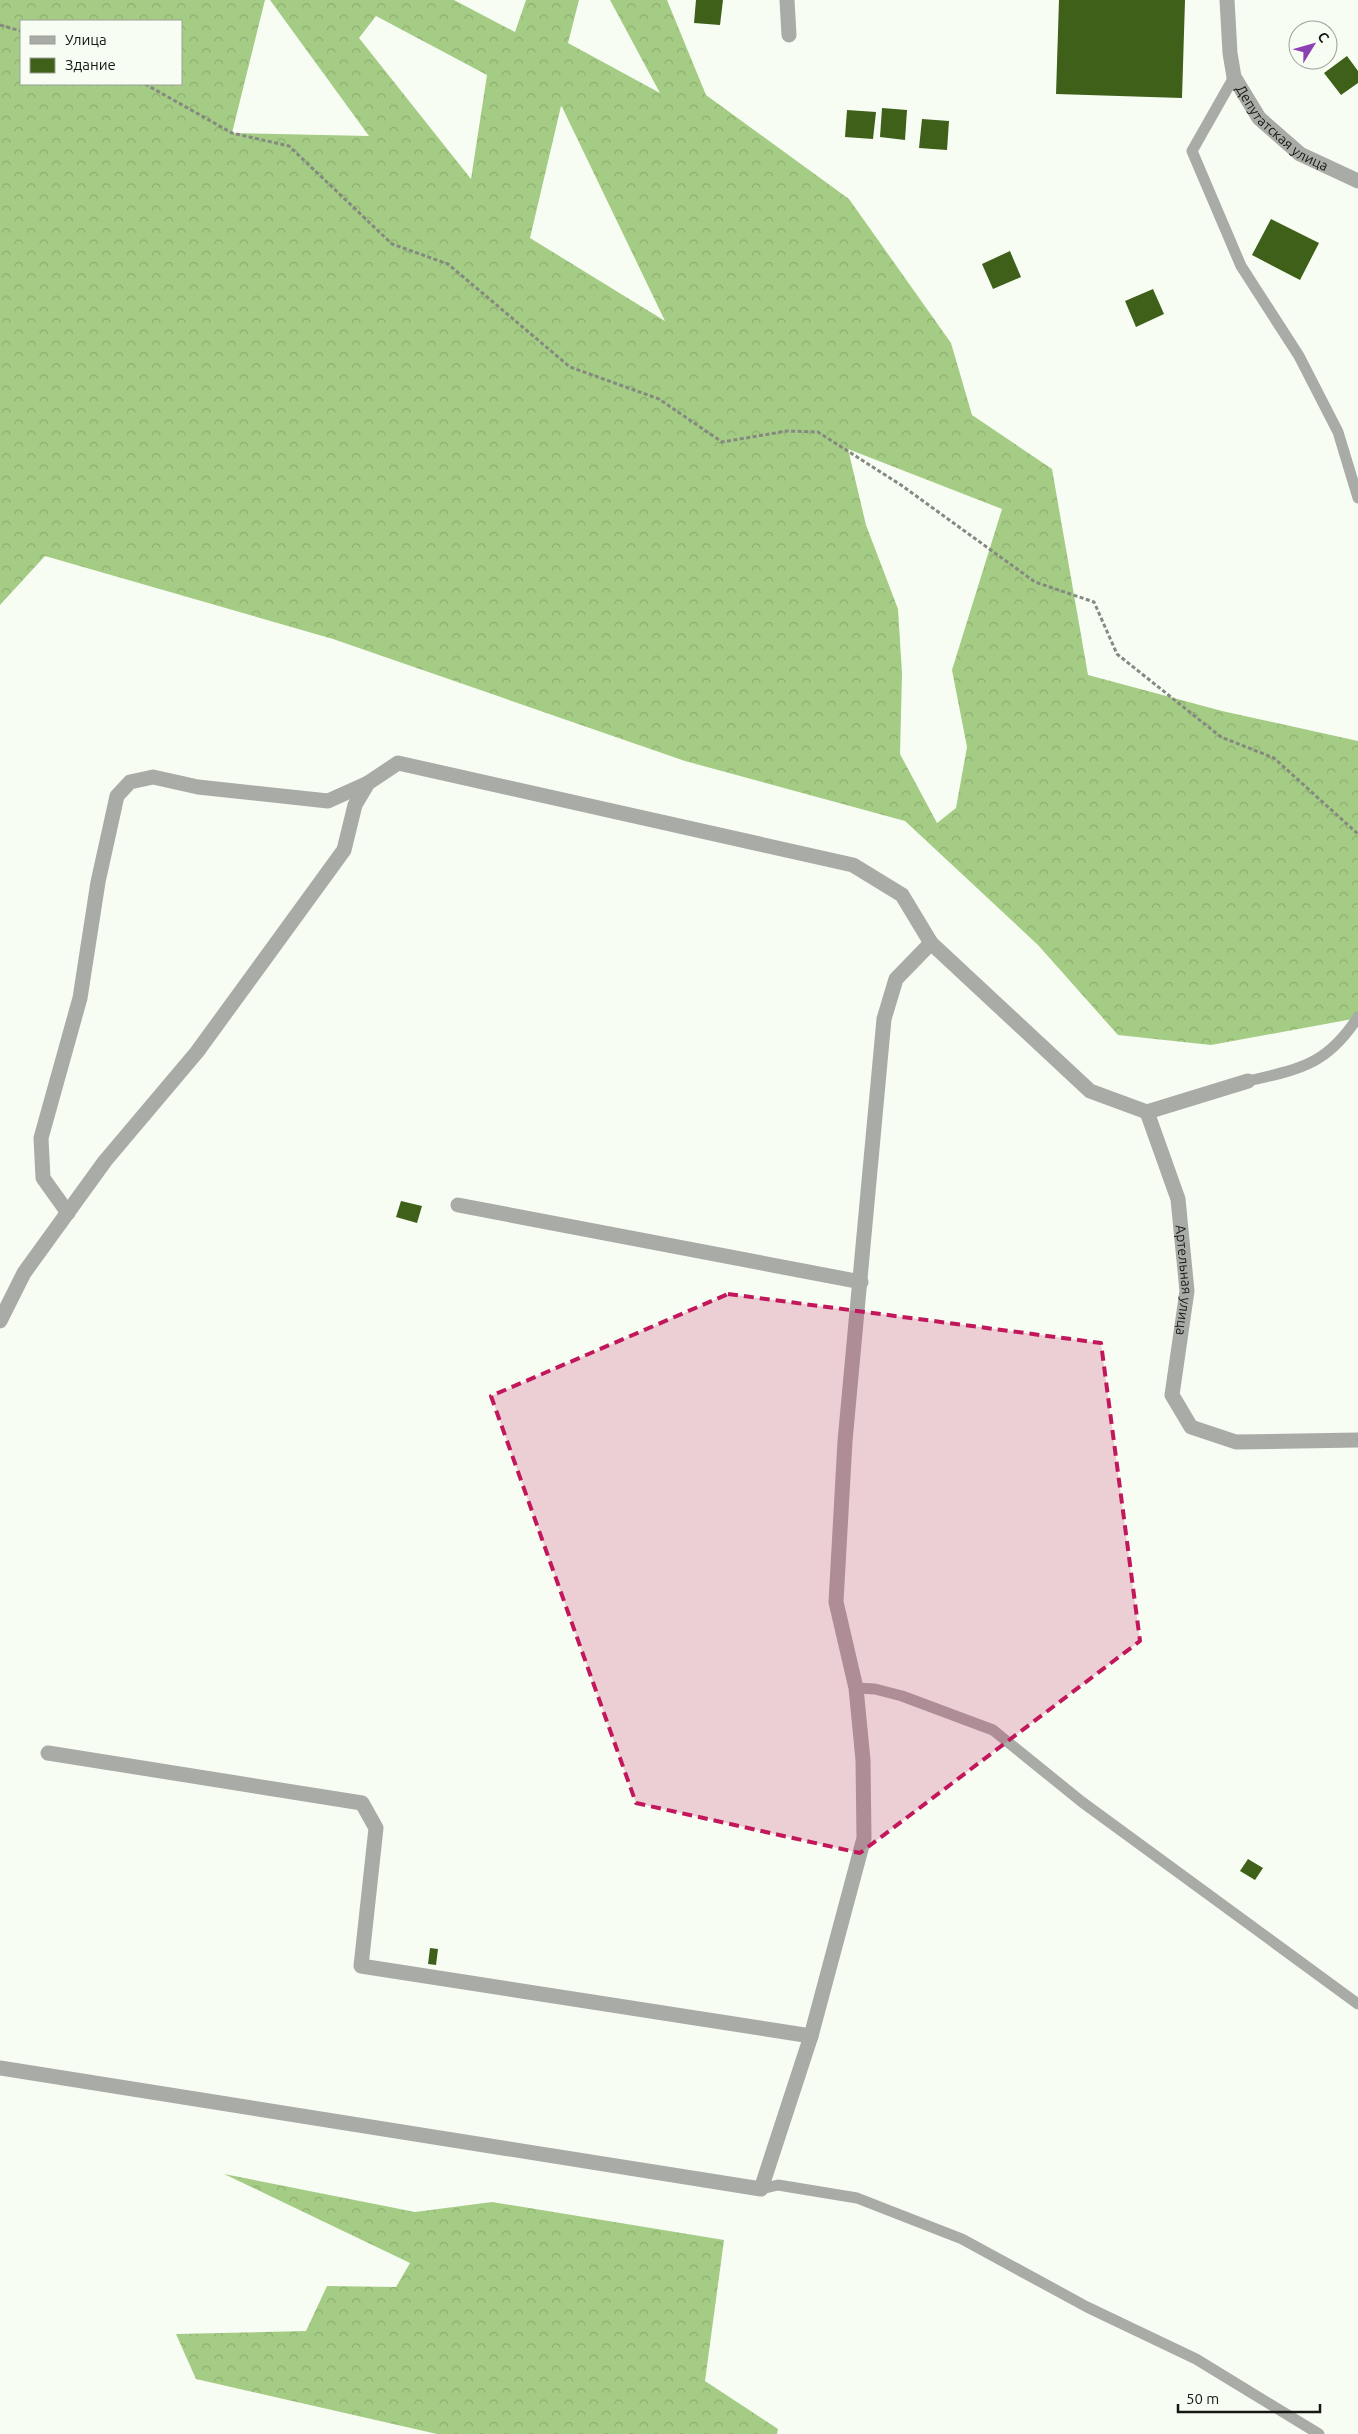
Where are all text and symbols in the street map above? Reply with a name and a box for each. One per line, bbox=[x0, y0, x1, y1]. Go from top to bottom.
legend bbox=[20, 20, 182, 85]
north arrow bbox=[1288, 20, 1338, 70]
text: С bbox=[1314, 29, 1332, 46]
text: Улица bbox=[65, 31, 107, 48]
text: Здание bbox=[65, 56, 116, 73]
street label: Депутатская улица bbox=[1233, 82, 1331, 174]
street label: Артельная улица bbox=[1173, 1224, 1195, 1337]
scale bar bbox=[1178, 2382, 1320, 2414]
text: 50 m bbox=[1186, 2390, 1219, 2407]

